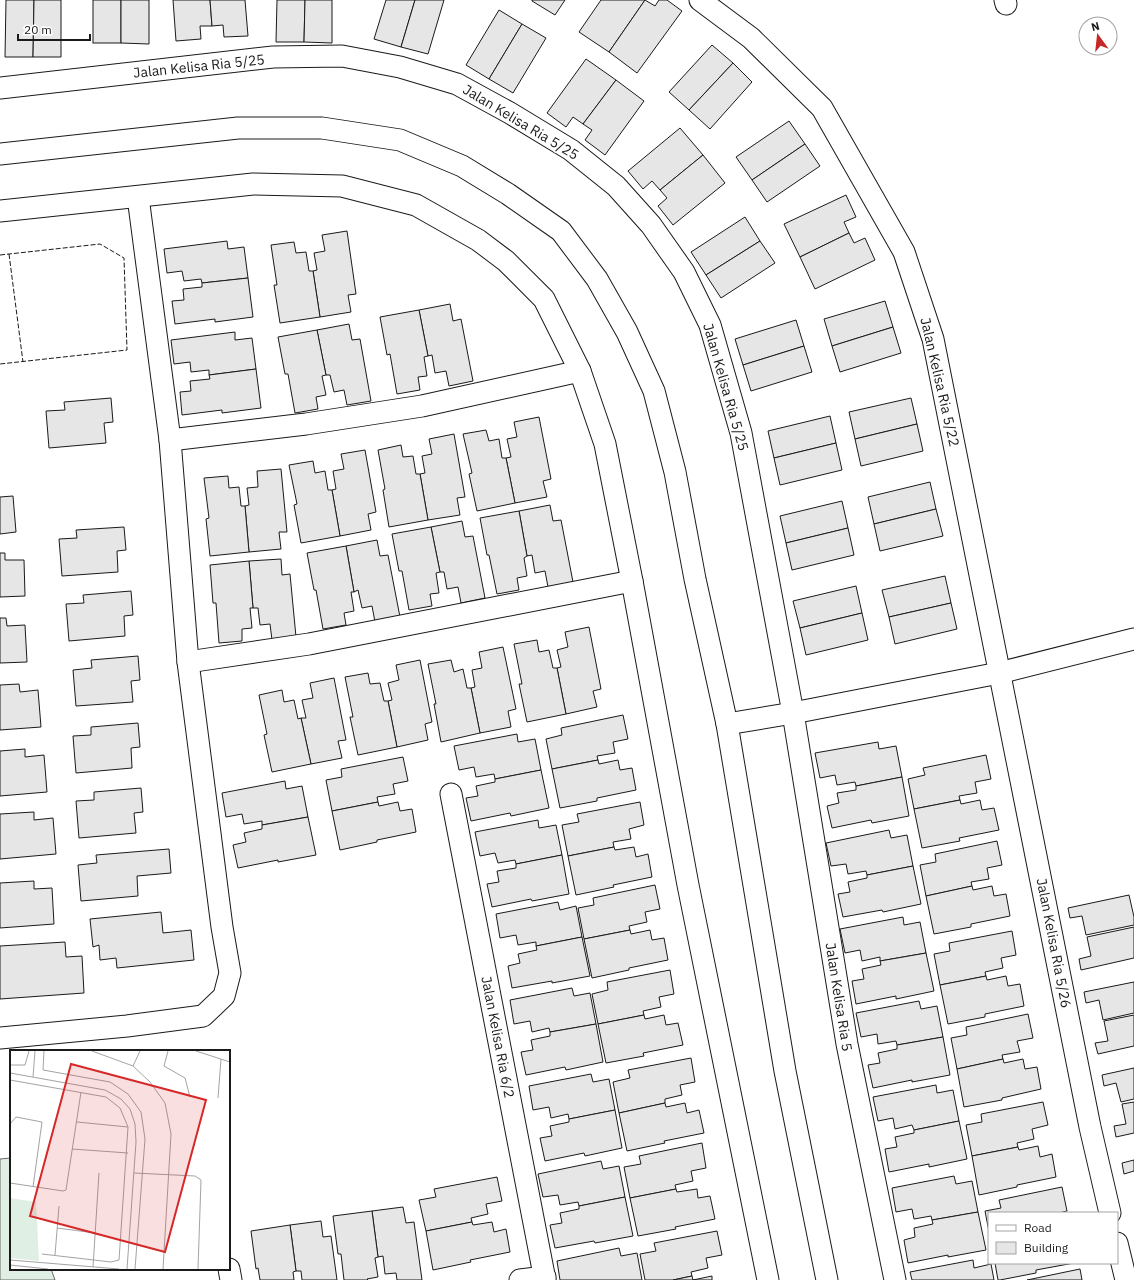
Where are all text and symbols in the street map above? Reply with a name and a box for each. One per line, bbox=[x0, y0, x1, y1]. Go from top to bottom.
scale bar bbox=[18, 16, 90, 42]
north arrow bbox=[1078, 16, 1118, 56]
text: N bbox=[1090, 19, 1101, 34]
text: 20 m bbox=[24, 22, 52, 37]
street label: Jalan Kelisa Ria 5/25 bbox=[132, 50, 266, 82]
street label: Jalan Kelisa Ria 5/25 bbox=[460, 80, 582, 164]
street label: Jalan Kelisa Ria 5/22 bbox=[916, 316, 964, 448]
street label: Jalan Kelisa Ria 5/25 bbox=[699, 321, 753, 453]
street label: Jalan Kelisa Ria 5/26 bbox=[1033, 876, 1075, 1010]
street label: Jalan Kelisa Ria 5 bbox=[822, 941, 856, 1053]
street label: Jalan Kelisa Ria 6/2 bbox=[477, 975, 519, 1099]
inset map bbox=[10, 1050, 230, 1270]
legend bbox=[988, 1212, 1118, 1264]
text: Road bbox=[1024, 1220, 1052, 1235]
text: Building bbox=[1024, 1240, 1069, 1255]

